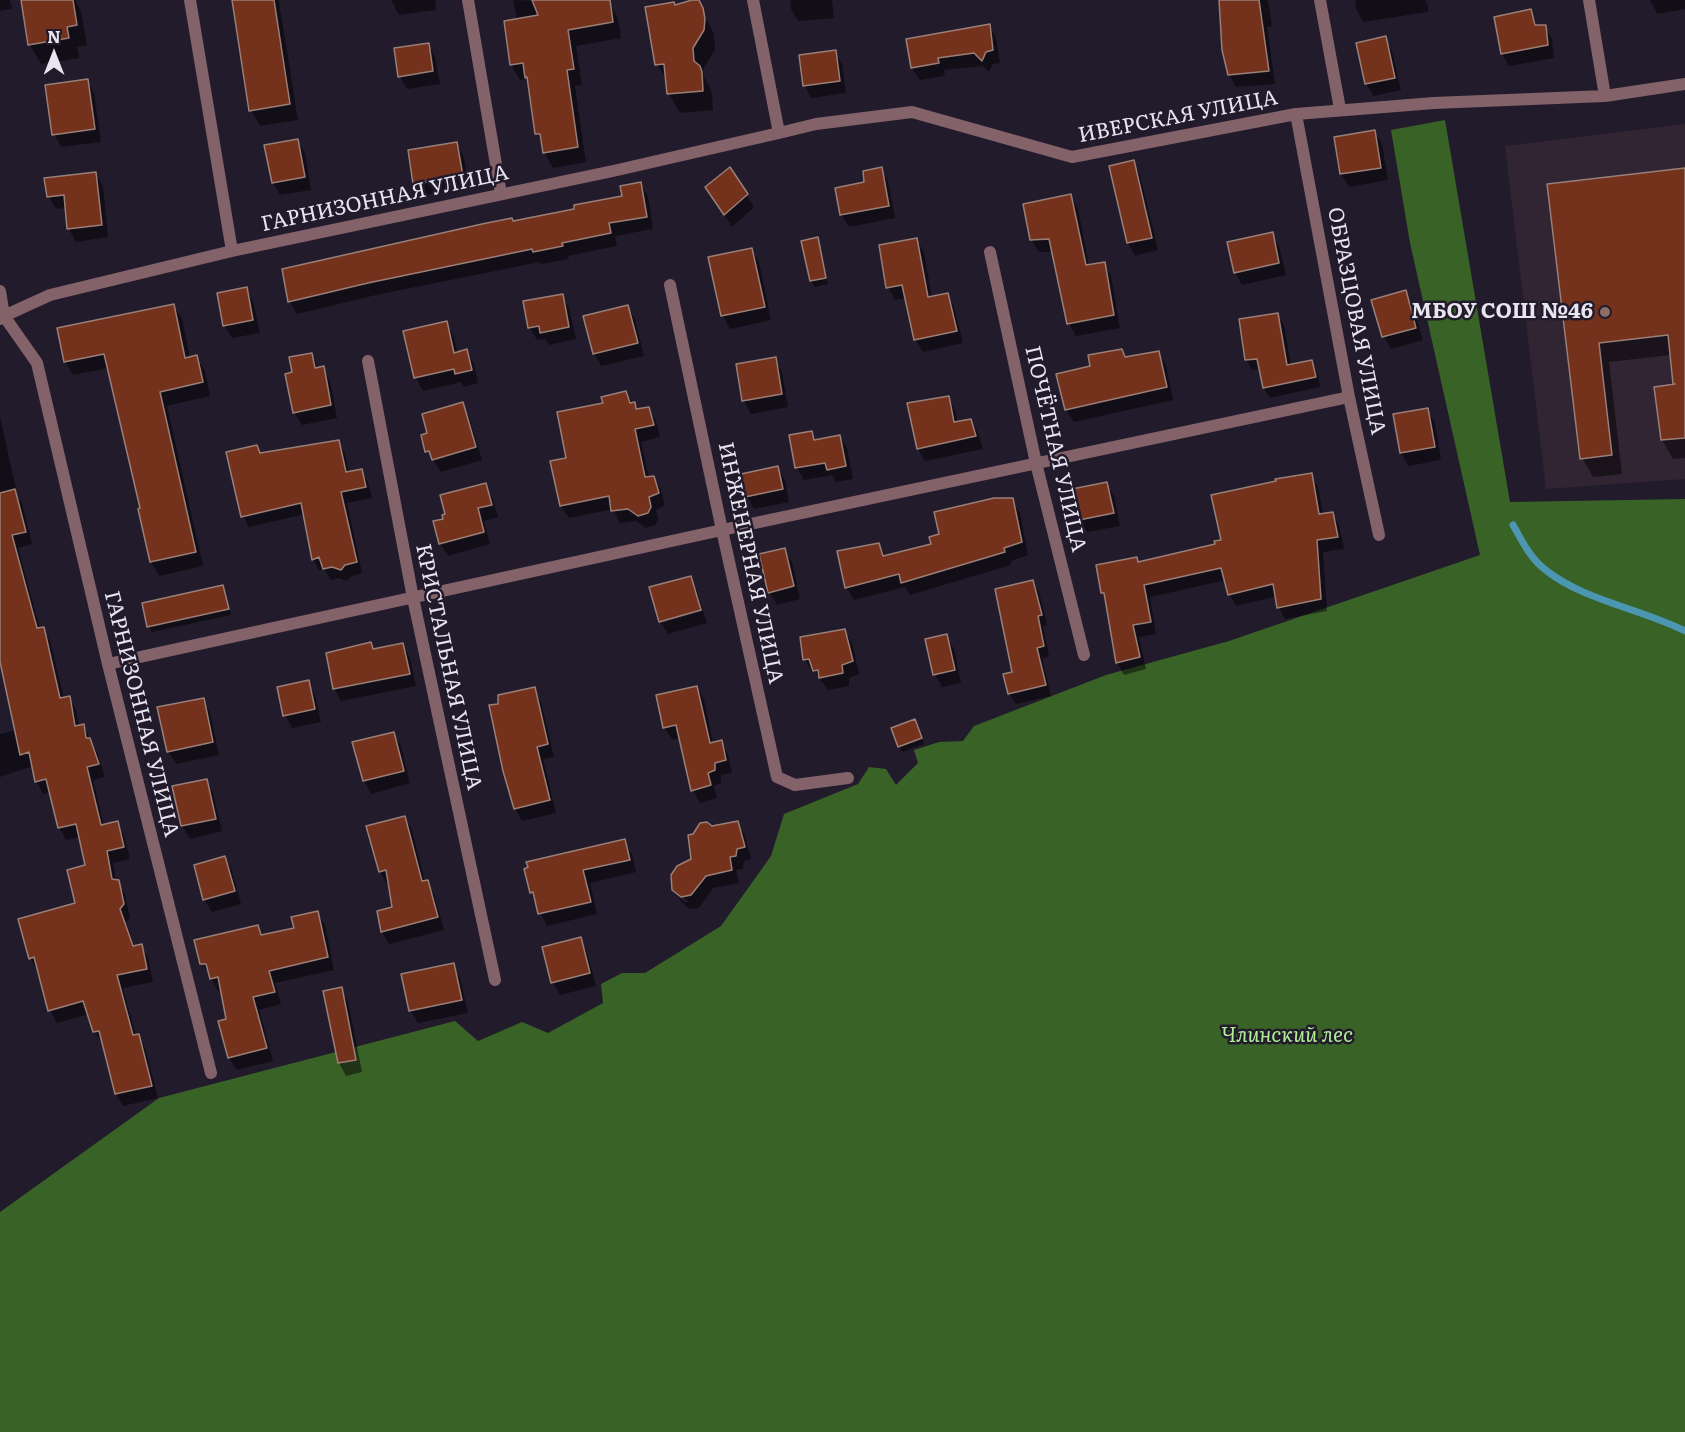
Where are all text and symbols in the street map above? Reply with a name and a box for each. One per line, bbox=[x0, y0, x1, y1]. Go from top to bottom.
north arrow bbox=[24, 24, 84, 84]
text: N bbox=[47, 24, 61, 48]
street label: ИВЕРСКАЯ УЛИЦА bbox=[1076, 85, 1280, 149]
street label: ГАРНИЗОННАЯ УЛИЦА bbox=[259, 160, 511, 238]
street label: ОБРАЗЦОВАЯ УЛИЦА bbox=[1322, 205, 1390, 437]
place label: МБОУ СОШ №46 bbox=[1411, 299, 1593, 325]
marker: МБОУ СОШ №46 bbox=[1598, 305, 1612, 319]
street label: ПОЧЁТНАЯ УЛИЦА bbox=[1019, 343, 1091, 555]
street label: ИНЖЕНЕРНАЯ УЛИЦА bbox=[712, 440, 788, 686]
street label: КРИСТАЛЬНАЯ УЛИЦА bbox=[410, 542, 486, 792]
street label: ГАРНИЗОННАЯ УЛИЦА bbox=[98, 589, 184, 839]
park label: Члинский лес bbox=[1221, 1023, 1353, 1049]

